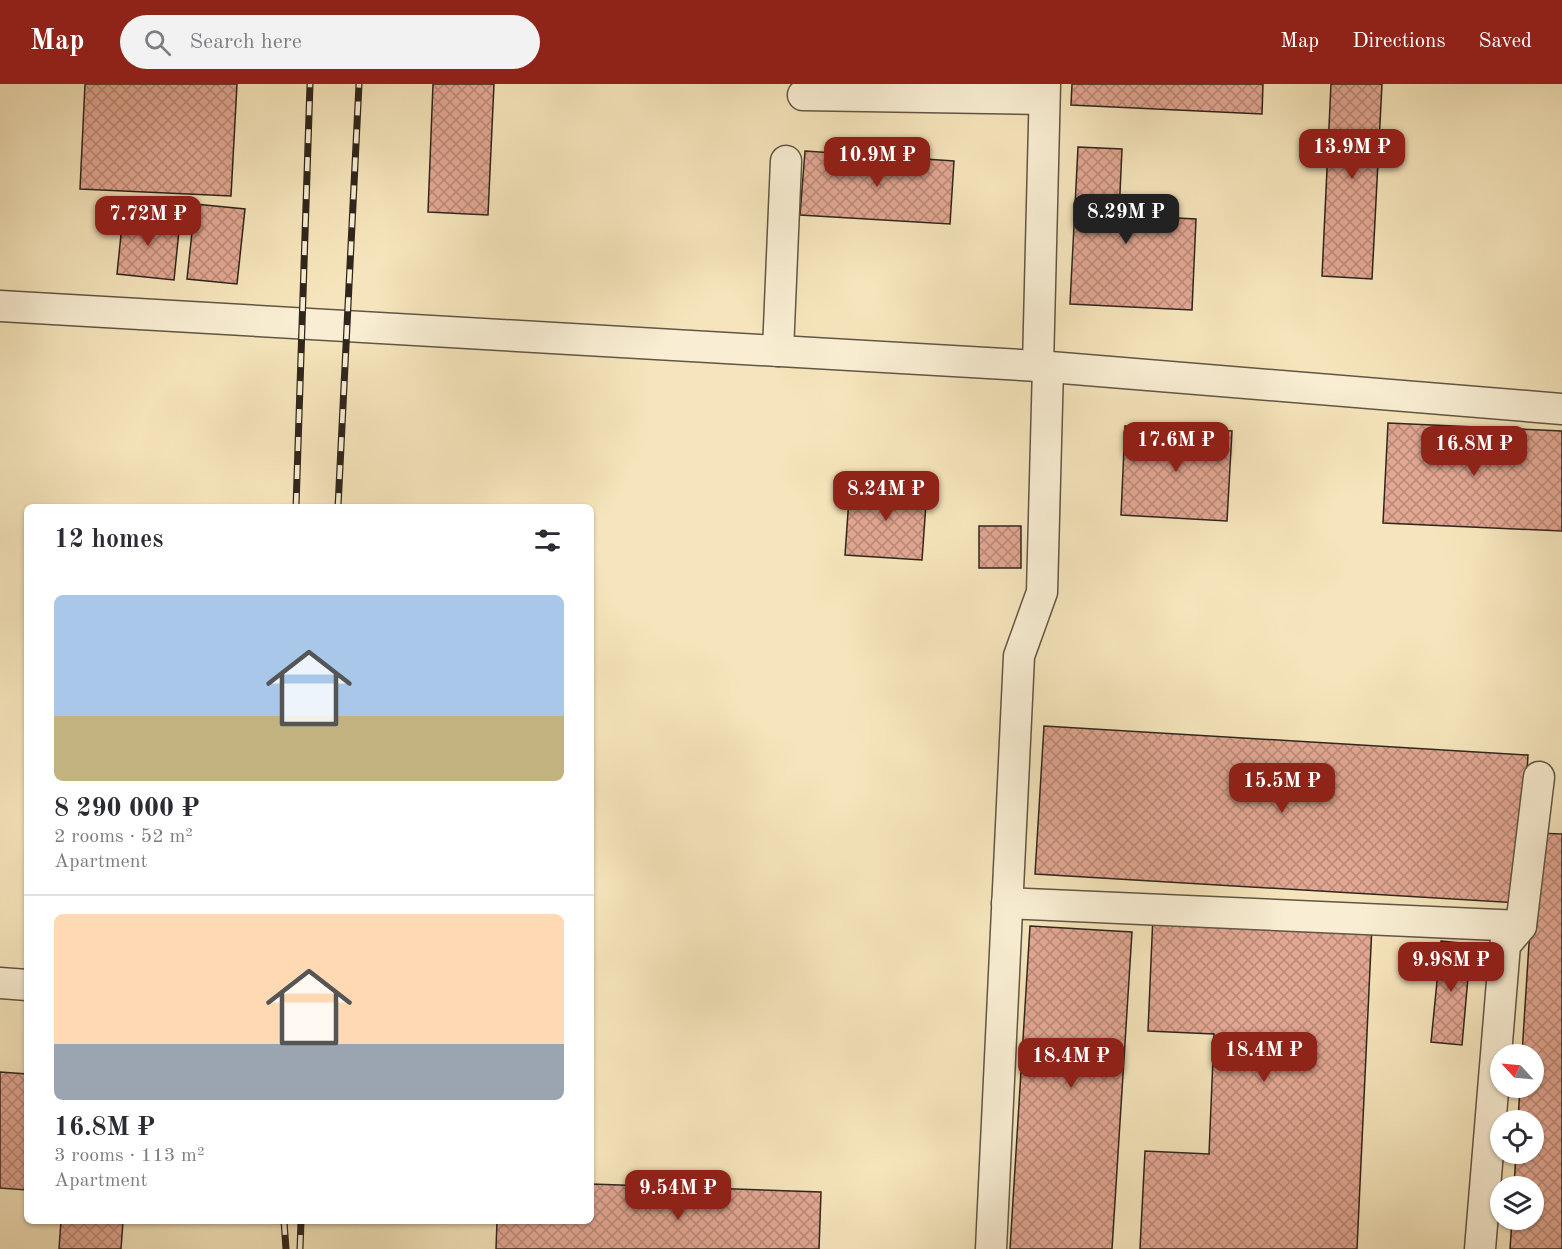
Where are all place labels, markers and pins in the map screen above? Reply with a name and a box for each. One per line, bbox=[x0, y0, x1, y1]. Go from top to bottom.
pin: 13.9M ₽ bbox=[1297, 129, 1407, 180]
pin: 10.9M ₽ bbox=[822, 137, 932, 188]
pin: 8.29M ₽ bbox=[1071, 194, 1181, 245]
pin: 7.72M ₽ bbox=[93, 196, 203, 247]
pin: 17.6M ₽ bbox=[1121, 422, 1231, 473]
pin: 16.8M ₽ bbox=[1419, 426, 1529, 477]
pin: 8.24M ₽ bbox=[831, 471, 941, 522]
pin: 15.5M ₽ bbox=[1227, 763, 1337, 814]
pin: 9.98M ₽ bbox=[1396, 942, 1506, 993]
pin: 18.4M ₽ bbox=[1209, 1032, 1319, 1083]
pin: 18.4M ₽ bbox=[1016, 1038, 1126, 1089]
pin: 9.54M ₽ bbox=[623, 1170, 733, 1221]

